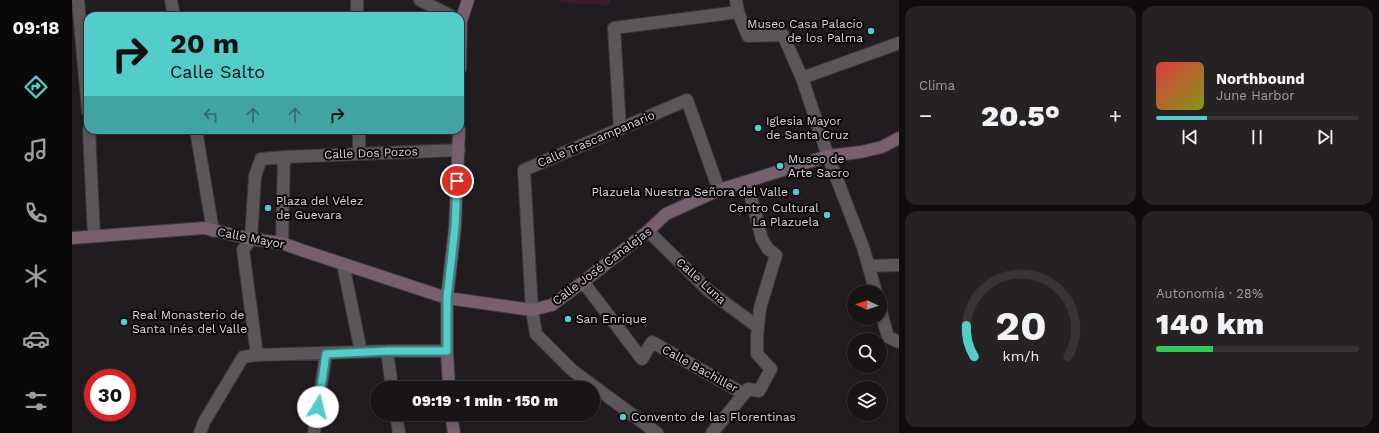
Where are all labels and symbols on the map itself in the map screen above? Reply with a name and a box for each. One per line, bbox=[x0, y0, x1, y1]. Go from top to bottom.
place label: Museo Casa Palacio de los Palma bbox=[747, 17, 863, 45]
marker: Museo Casa Palacio de los Palma bbox=[866, 26, 876, 36]
street label: Calle Trascampanario bbox=[535, 108, 657, 170]
place label: Iglesia Mayor de Santa Cruz bbox=[766, 114, 849, 142]
marker: Iglesia Mayor de Santa Cruz bbox=[753, 123, 763, 133]
street label: Calle Dos Pozos bbox=[324, 144, 418, 162]
place label: Museo de Arte Sacro bbox=[788, 152, 850, 180]
marker: Museo de Arte Sacro bbox=[775, 161, 785, 171]
pin bbox=[440, 164, 474, 198]
place label: Plazuela Nuestra Señora del Valle bbox=[591, 185, 788, 199]
marker: Plazuela Nuestra Señora del Valle bbox=[791, 187, 801, 197]
place label: Plaza del Vélez de Guevara bbox=[276, 194, 363, 222]
place label: Centro Cultural La Plazuela bbox=[729, 201, 819, 229]
marker: Plaza del Vélez de Guevara bbox=[263, 203, 273, 213]
marker: Centro Cultural La Plazuela bbox=[822, 210, 832, 220]
street label: Calle José Canalejas bbox=[550, 224, 654, 308]
street label: Calle Mayor bbox=[216, 225, 286, 251]
street label: Calle Luna bbox=[673, 255, 729, 307]
north arrow bbox=[847, 285, 887, 325]
place label: Real Monasterio de Santa Inés del Valle bbox=[132, 308, 247, 336]
place label: San Enrique bbox=[576, 312, 647, 326]
marker: San Enrique bbox=[563, 314, 573, 324]
marker: Real Monasterio de Santa Inés del Valle bbox=[119, 317, 129, 327]
street label: Calle Bachiller bbox=[660, 342, 740, 396]
speed limit sign: 30 bbox=[84, 369, 136, 421]
position arrow bbox=[297, 386, 339, 428]
place label: Convento de las Florentinas bbox=[631, 410, 796, 424]
marker: Convento de las Florentinas bbox=[618, 412, 628, 422]

